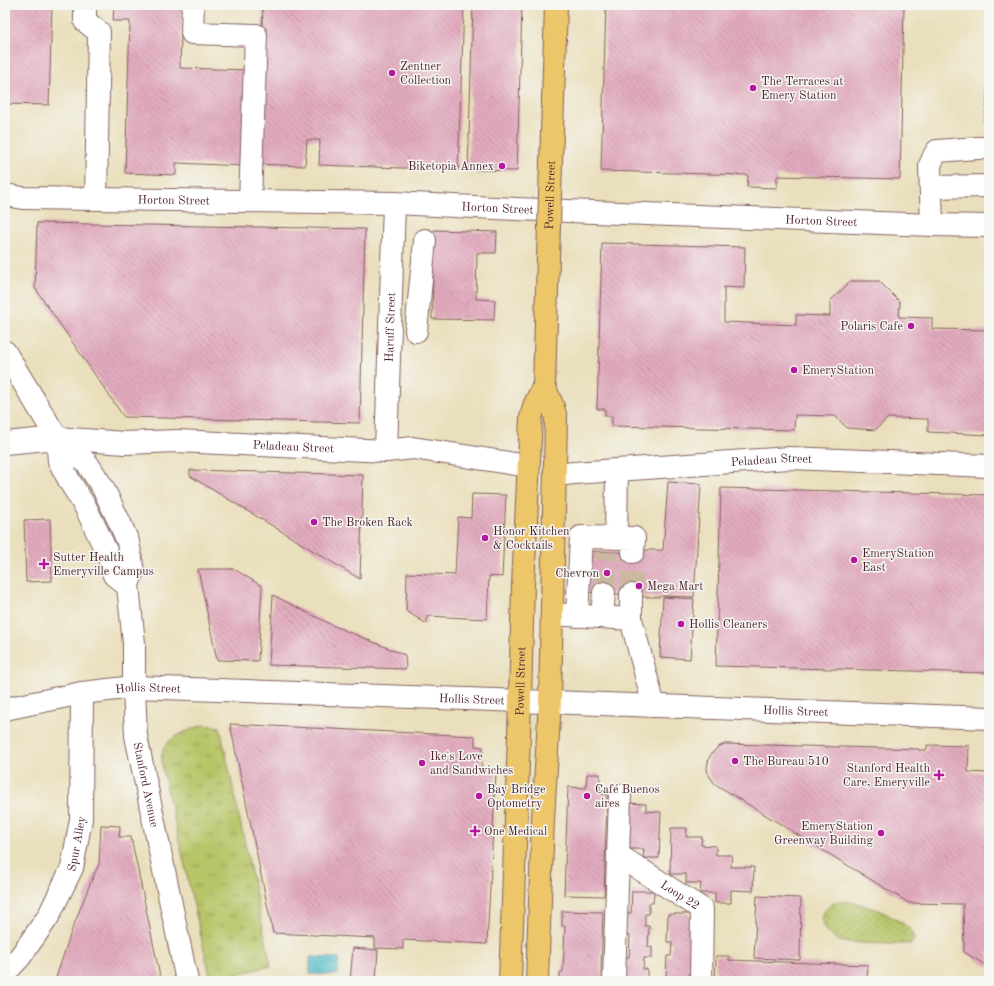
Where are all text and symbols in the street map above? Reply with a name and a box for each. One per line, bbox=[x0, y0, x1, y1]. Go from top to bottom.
place label: Zentner Collection bbox=[400, 61, 452, 87]
marker: Zentner Collection bbox=[387, 68, 397, 78]
place label: The Terraces at Emery Station bbox=[761, 76, 843, 102]
marker: The Terraces at Emery Station bbox=[748, 83, 758, 93]
street label: Powell Street bbox=[544, 160, 558, 230]
place label: Biketopia Annex bbox=[408, 161, 494, 173]
marker: Biketopia Annex bbox=[497, 161, 507, 171]
street label: Horton Street bbox=[138, 195, 210, 208]
street label: Horton Street bbox=[461, 201, 534, 217]
street label: Horton Street bbox=[785, 214, 858, 229]
street label: Haruff Street bbox=[384, 292, 398, 362]
place label: Polaris Cafe bbox=[840, 321, 903, 333]
marker: Polaris Cafe bbox=[906, 321, 916, 331]
marker: EmeryStation bbox=[789, 365, 799, 375]
place label: EmeryStation bbox=[802, 365, 875, 377]
street label: Peladeau Street bbox=[252, 440, 334, 456]
street label: Peladeau Street bbox=[730, 453, 812, 469]
marker: The Broken Rack bbox=[309, 517, 319, 527]
place label: The Broken Rack bbox=[322, 517, 413, 529]
place label: Honor Kitchen & Cocktails bbox=[493, 526, 570, 552]
marker: Honor Kitchen & Cocktails bbox=[480, 533, 490, 543]
place label: EmeryStation East bbox=[862, 548, 935, 574]
place label: Sutter Health Emeryville Campus bbox=[53, 552, 154, 578]
marker: EmeryStation East bbox=[849, 555, 859, 565]
marker: Sutter Health Emeryville Campus bbox=[38, 558, 50, 570]
place label: Chevron bbox=[555, 568, 600, 580]
marker: Chevron bbox=[602, 568, 612, 578]
marker: Mega Mart bbox=[634, 581, 644, 591]
place label: Mega Mart bbox=[647, 581, 703, 593]
marker: Hollis Cleaners bbox=[676, 619, 686, 629]
place label: Hollis Cleaners bbox=[689, 619, 768, 631]
street label: Powell Street bbox=[515, 646, 528, 716]
street label: Hollis Street bbox=[115, 682, 181, 696]
street label: Hollis Street bbox=[439, 693, 505, 707]
street label: Hollis Street bbox=[763, 705, 829, 719]
street label: Stanford Avenue bbox=[130, 741, 160, 829]
place label: Ike's Love and Sandwiches bbox=[430, 751, 513, 777]
place label: The Bureau 510 bbox=[743, 755, 829, 768]
marker: The Bureau 510 bbox=[730, 756, 740, 766]
marker: Ike's Love and Sandwiches bbox=[417, 758, 427, 768]
place label: Stanford Health Care, Emeryville bbox=[843, 763, 930, 789]
marker: Stanford Health Care, Emeryville bbox=[933, 769, 945, 781]
place label: Bay Bridge Optometry bbox=[487, 784, 546, 810]
place label: Café Buenos aires bbox=[595, 784, 660, 810]
marker: Bay Bridge Optometry bbox=[474, 791, 484, 801]
marker: Café Buenos aires bbox=[582, 791, 592, 801]
street label: Spur Alley bbox=[66, 815, 89, 873]
place label: EmeryStation Greenway Building bbox=[774, 821, 874, 847]
marker: One Medical bbox=[469, 825, 481, 837]
place label: One Medical bbox=[484, 826, 547, 838]
marker: EmeryStation Greenway Building bbox=[876, 828, 886, 838]
street label: Loop 22 bbox=[658, 879, 701, 913]

